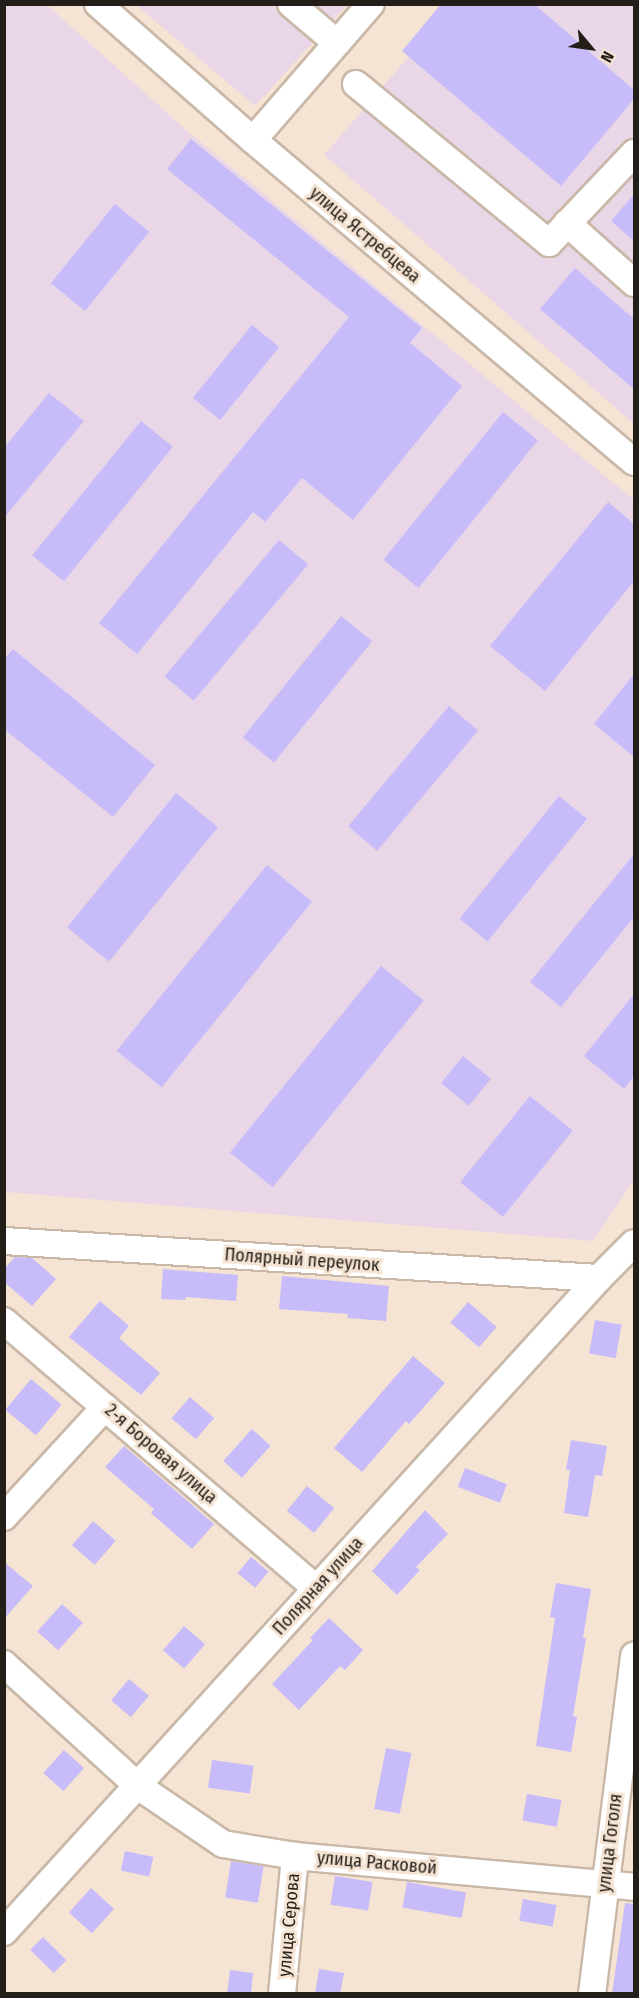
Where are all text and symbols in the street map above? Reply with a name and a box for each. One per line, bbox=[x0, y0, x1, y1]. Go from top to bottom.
north arrow bbox=[561, 18, 621, 78]
text: N bbox=[597, 48, 618, 66]
street label: улица Ястребцева bbox=[305, 182, 425, 288]
street label: Полярный переулок bbox=[224, 1244, 380, 1276]
street label: 2-я Боровая улица bbox=[101, 1399, 221, 1509]
street label: Полярная улица bbox=[268, 1532, 368, 1640]
street label: улица Гоголя bbox=[593, 1792, 627, 1894]
street label: улица Расковой bbox=[316, 1847, 438, 1879]
street label: улица Серова bbox=[274, 1872, 304, 1978]

